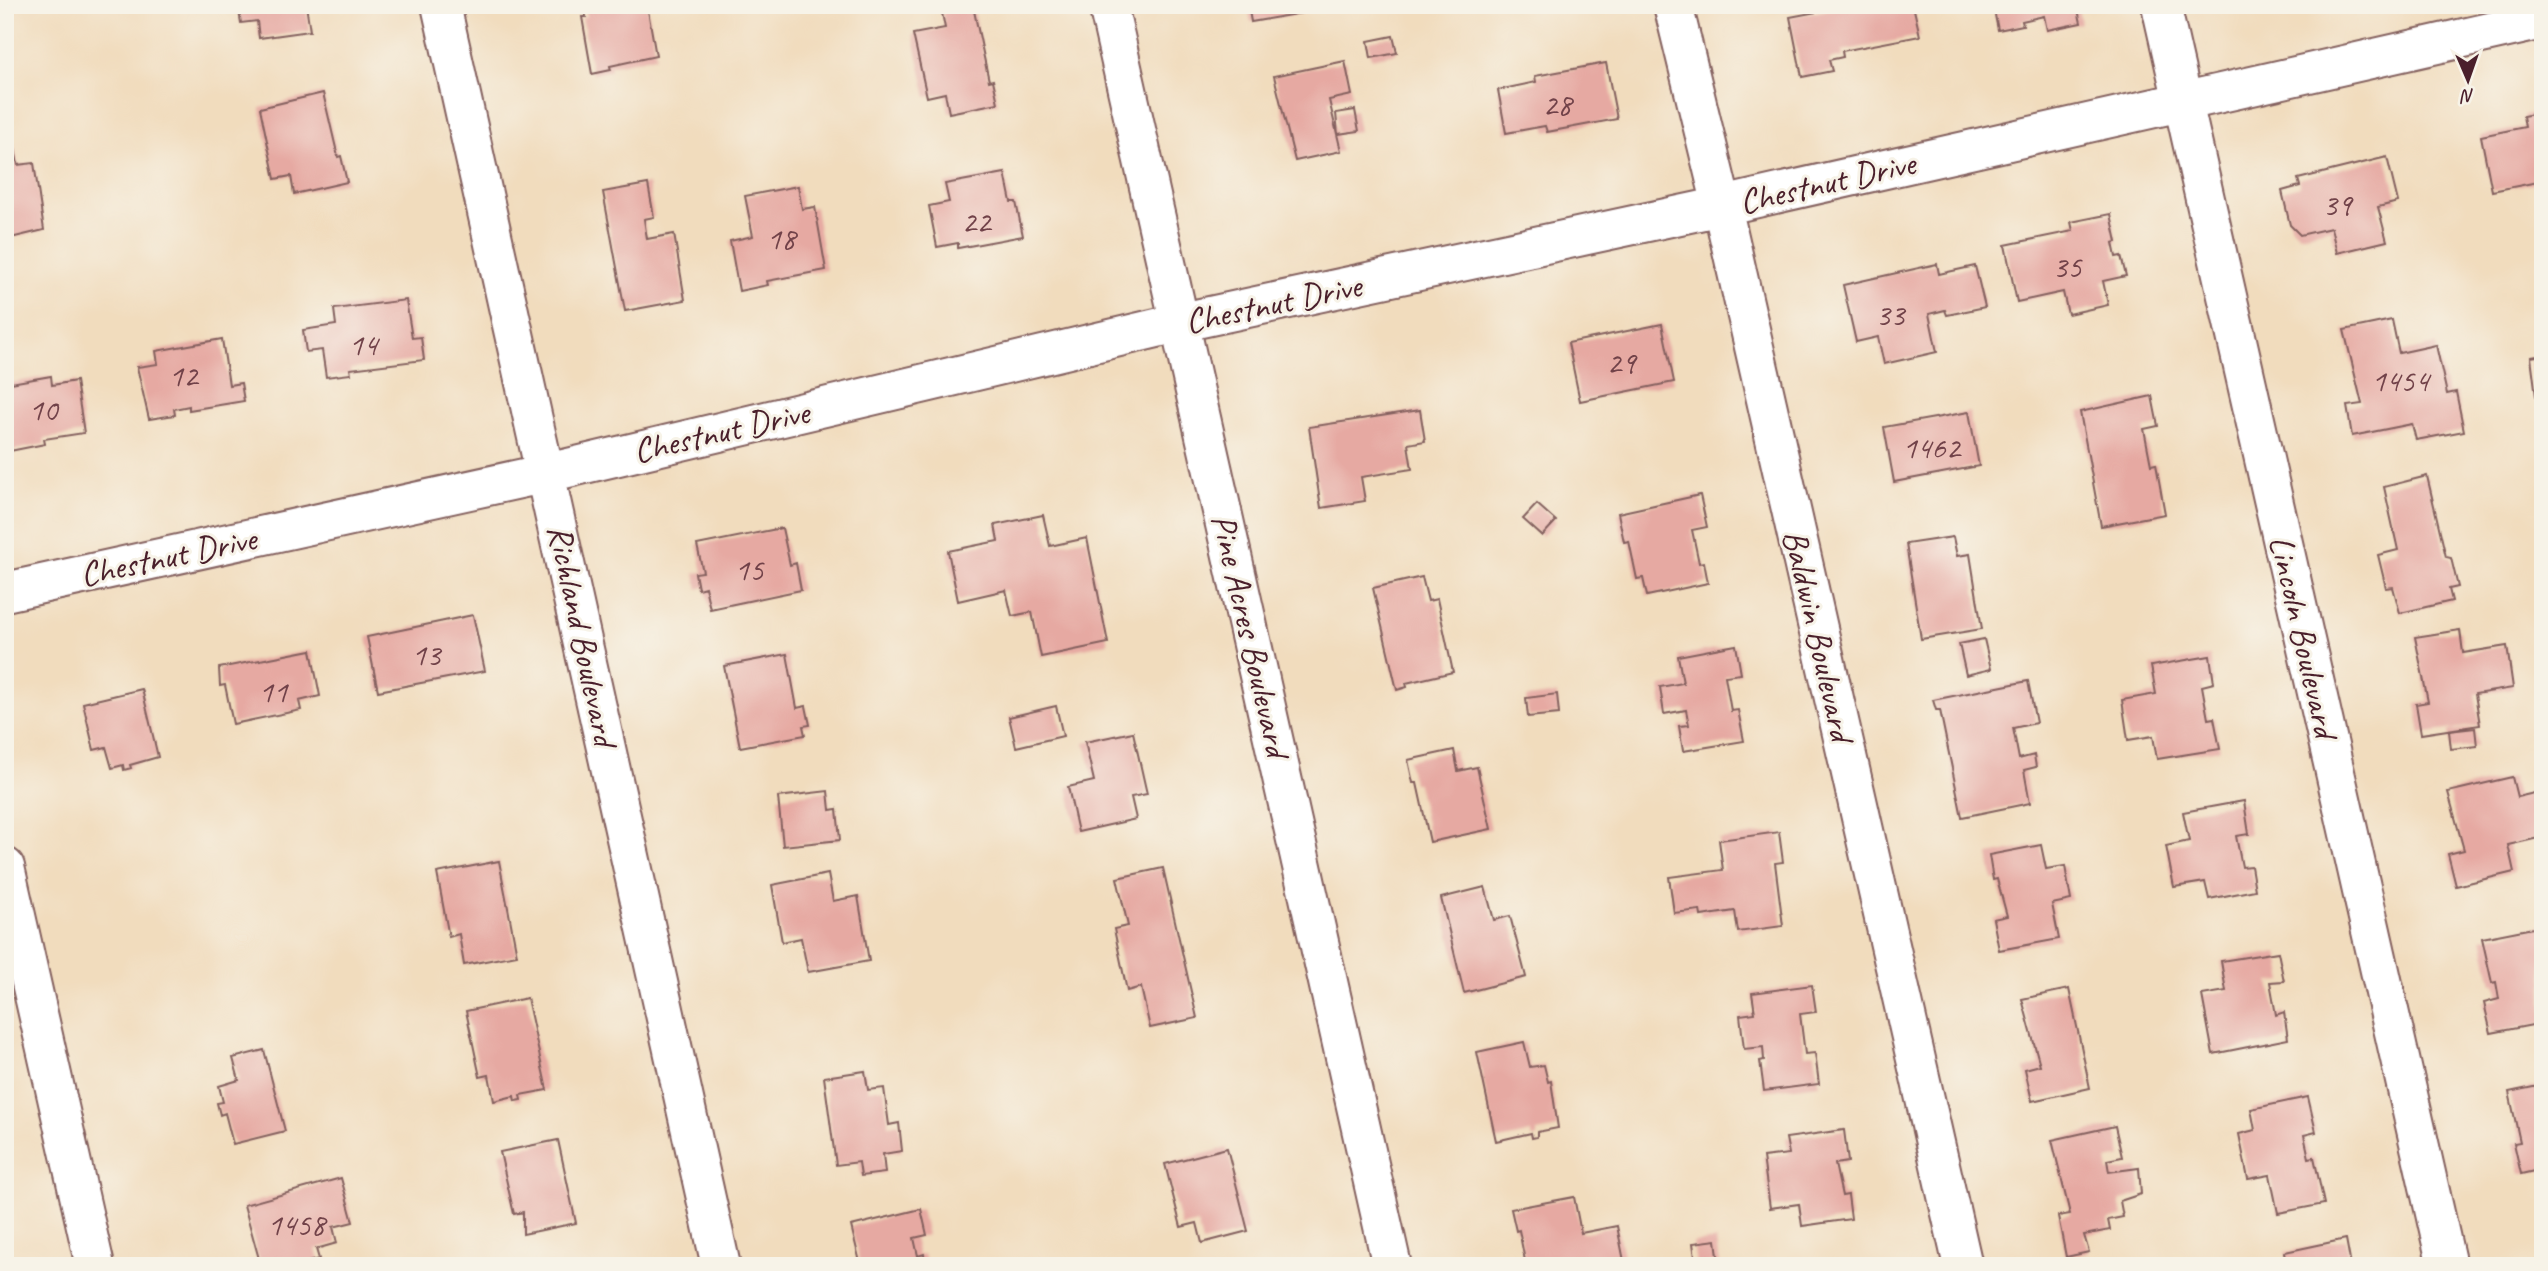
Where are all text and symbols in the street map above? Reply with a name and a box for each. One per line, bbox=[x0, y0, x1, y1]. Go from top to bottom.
north arrow bbox=[2432, 46, 2502, 116]
house number: 28 bbox=[1543, 84, 1574, 125]
text: N bbox=[2459, 84, 2475, 108]
street label: Chestnut Drive bbox=[1735, 140, 1922, 225]
house number: 39 bbox=[2323, 184, 2354, 225]
house number: 22 bbox=[962, 201, 993, 242]
house number: 18 bbox=[767, 218, 798, 259]
house number: 35 bbox=[2053, 246, 2083, 287]
street label: Chestnut Drive bbox=[1181, 262, 1368, 344]
house number: 33 bbox=[1876, 294, 1907, 335]
house number: 14 bbox=[349, 324, 381, 365]
house number: 29 bbox=[1607, 342, 1638, 383]
house number: 12 bbox=[169, 355, 200, 396]
house number: 1454 bbox=[2371, 360, 2432, 401]
house number: 10 bbox=[29, 389, 60, 430]
street label: Chestnut Drive bbox=[629, 389, 816, 474]
house number: 1462 bbox=[1902, 427, 1962, 468]
street label: Pine Acres Boulevard bbox=[1201, 510, 1301, 766]
street label: Chestnut Drive bbox=[76, 515, 263, 597]
street label: Richland Boulevard bbox=[537, 521, 629, 755]
street label: Baldwin Boulevard bbox=[1772, 525, 1866, 750]
street label: Lincoln Boulevard bbox=[2258, 531, 2350, 746]
house number: 15 bbox=[735, 549, 765, 590]
house number: 13 bbox=[412, 634, 443, 675]
house number: 11 bbox=[259, 671, 289, 712]
house number: 1458 bbox=[267, 1204, 327, 1245]

